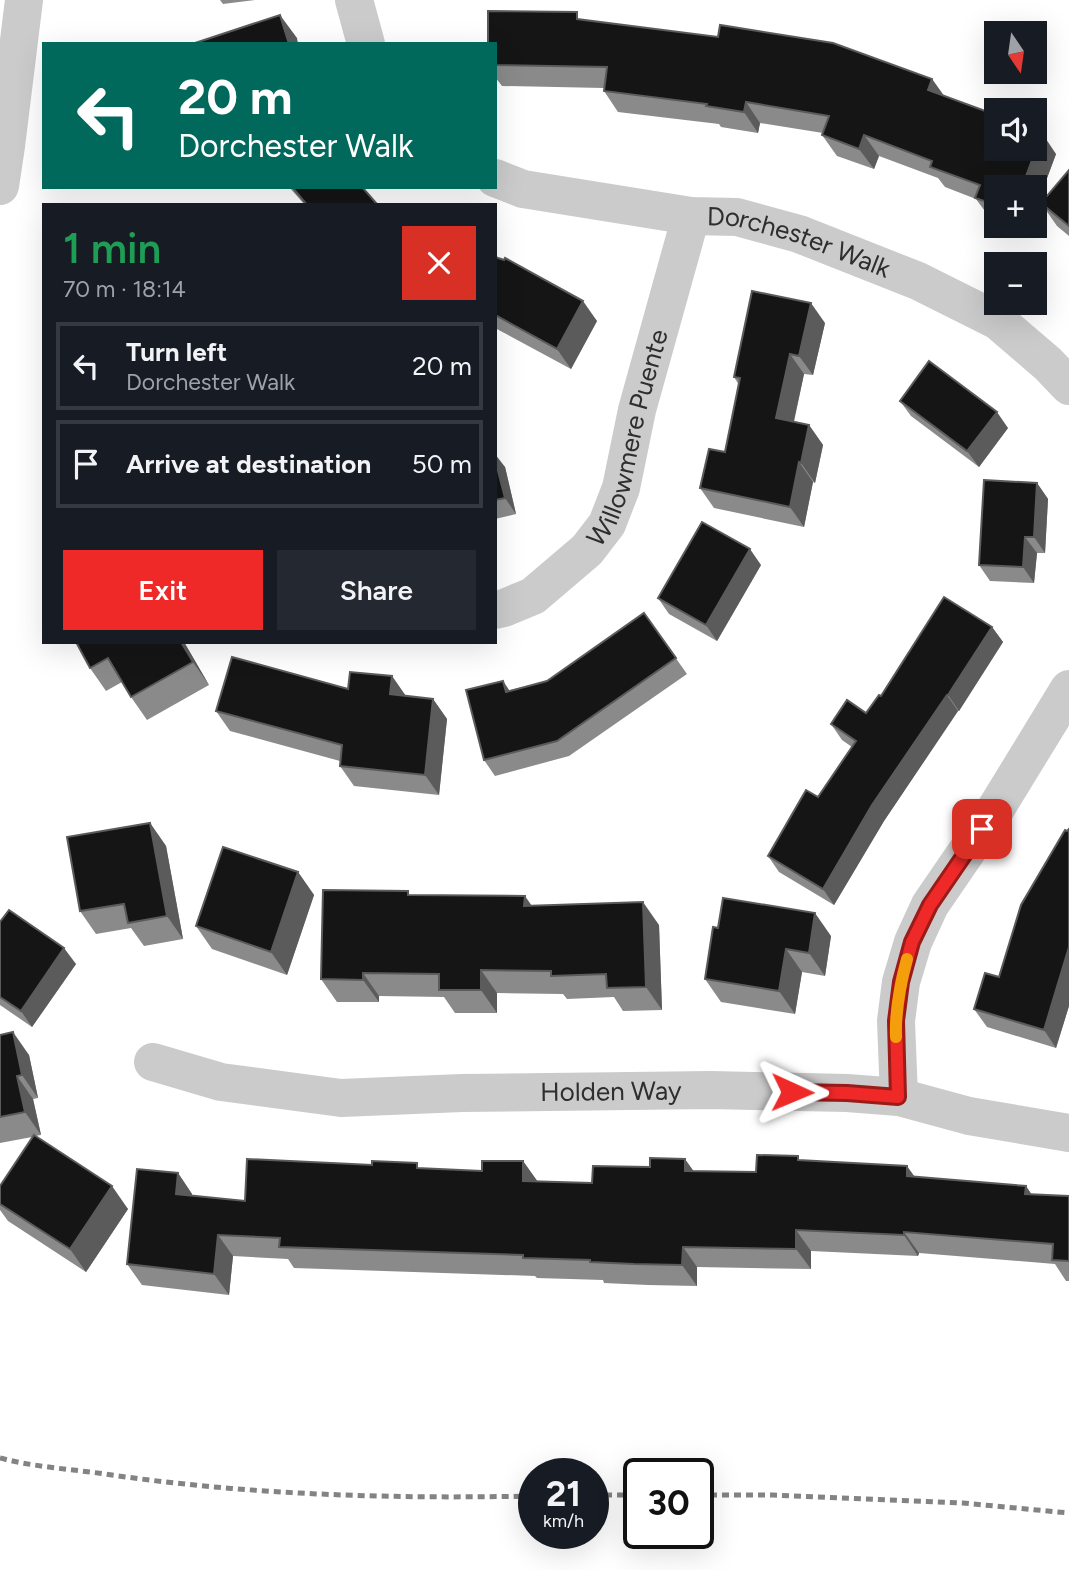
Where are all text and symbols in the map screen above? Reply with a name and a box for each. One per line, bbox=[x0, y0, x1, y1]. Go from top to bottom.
north arrow bbox=[984, 21, 1046, 84]
map controls bbox=[984, 21, 1047, 315]
text: 20 m bbox=[178, 67, 293, 126]
icon: left bbox=[63, 70, 154, 161]
button: sound bbox=[984, 98, 1047, 161]
text: Dorchester Walk bbox=[178, 127, 413, 165]
button: + bbox=[984, 175, 1047, 238]
street label: Dorchester Walk bbox=[707, 200, 896, 285]
text: 1 min bbox=[63, 223, 161, 274]
button: close bbox=[402, 226, 476, 300]
button: − bbox=[984, 252, 1047, 315]
text: 70 m · 18:14 bbox=[63, 275, 186, 303]
street label: Willowmere Puente bbox=[580, 326, 675, 553]
text: Turn left bbox=[126, 336, 227, 368]
icon: left bbox=[67, 347, 105, 385]
text: 20 m bbox=[412, 350, 472, 382]
text: Dorchester Walk bbox=[126, 368, 295, 396]
icon: arrive bbox=[67, 445, 105, 483]
text: Arrive at destination bbox=[126, 448, 371, 480]
text: 50 m bbox=[412, 448, 472, 480]
button: Exit bbox=[63, 550, 263, 630]
button: Share bbox=[277, 550, 476, 630]
pin bbox=[952, 799, 1012, 859]
icon: arrive bbox=[963, 810, 1001, 848]
position arrow bbox=[755, 1055, 829, 1129]
street label: Holden Way bbox=[540, 1074, 682, 1108]
speed limit sign: 30 bbox=[623, 1458, 714, 1549]
text: 21 bbox=[546, 1473, 581, 1515]
text: km/h bbox=[543, 1510, 584, 1532]

